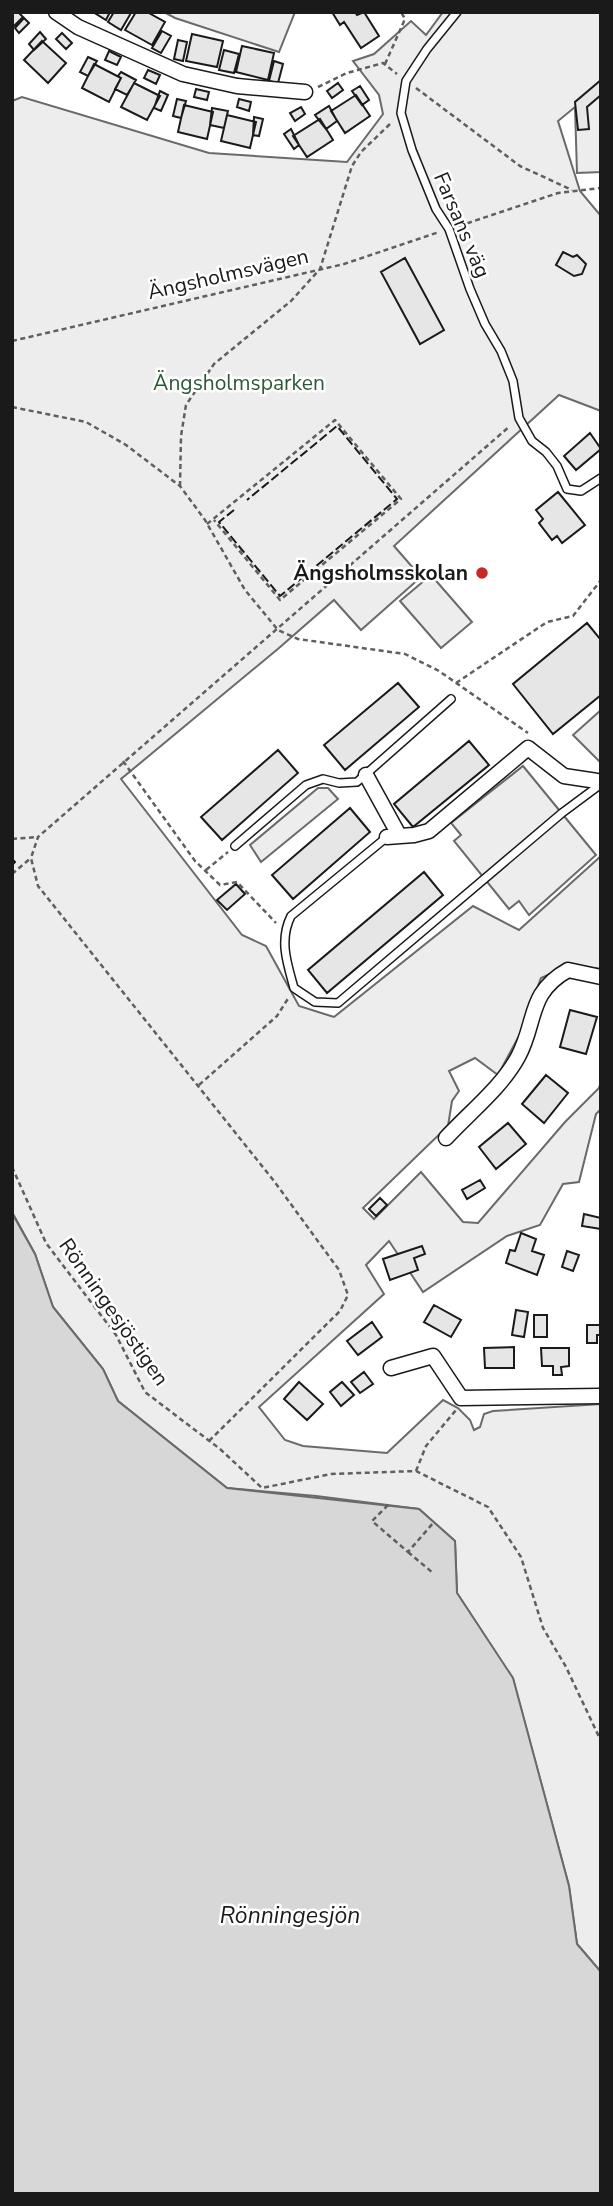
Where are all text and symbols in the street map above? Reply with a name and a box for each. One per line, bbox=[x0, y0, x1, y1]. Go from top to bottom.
street label: Farsans väg bbox=[427, 168, 497, 282]
street label: Ängsholmsvägen bbox=[145, 242, 311, 306]
park label: Ängsholmsparken bbox=[153, 369, 325, 397]
place label: Ängsholmsskolan bbox=[294, 559, 468, 587]
marker: Ängsholmsskolan bbox=[474, 565, 490, 581]
street label: Rönningesjöstigen bbox=[53, 1233, 175, 1391]
water label: Rönningesjön bbox=[220, 1900, 360, 1931]

